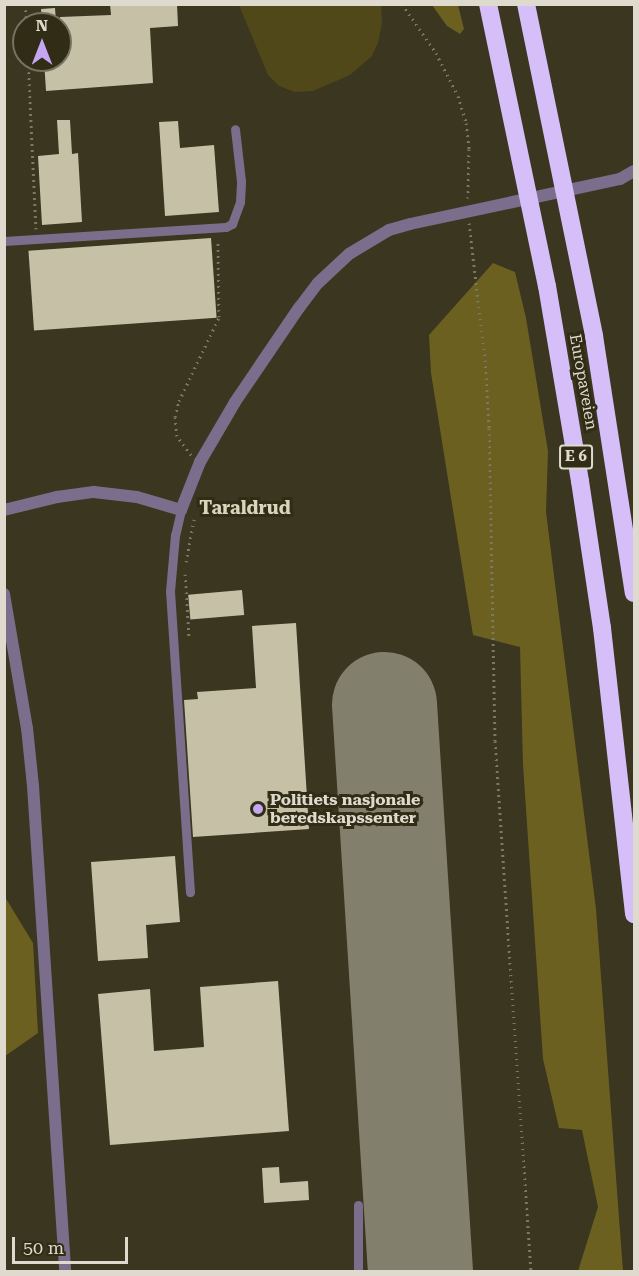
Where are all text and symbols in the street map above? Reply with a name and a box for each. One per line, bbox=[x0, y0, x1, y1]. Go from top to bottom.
north arrow bbox=[12, 12, 72, 72]
text: N bbox=[36, 16, 48, 35]
street label: Europaveien bbox=[565, 333, 601, 431]
road number: E 6 bbox=[558, 445, 594, 469]
district label: Taraldrud bbox=[199, 497, 291, 519]
place label: Politiets nasjonale beredskapssenter bbox=[270, 790, 420, 828]
marker: Politiets nasjonale beredskapssenter bbox=[251, 802, 265, 816]
scale bar bbox=[15, 1225, 130, 1263]
text: 50 m bbox=[23, 1237, 64, 1258]

